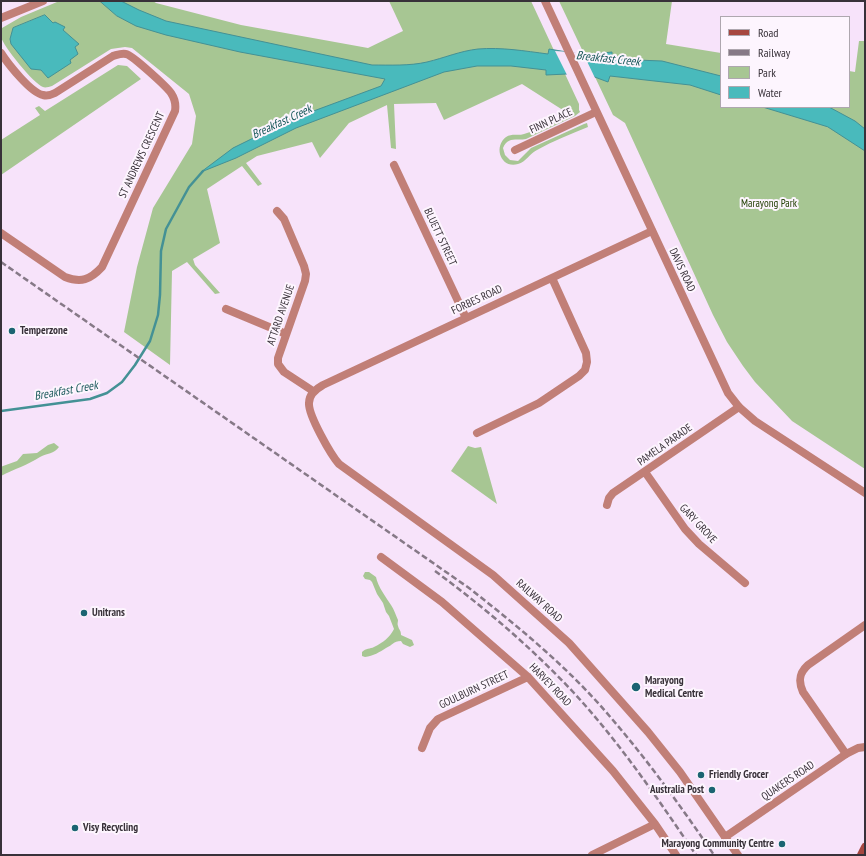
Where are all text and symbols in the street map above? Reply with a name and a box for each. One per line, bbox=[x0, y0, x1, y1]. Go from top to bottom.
legend bbox=[720, 16, 850, 108]
text: Road bbox=[758, 25, 778, 40]
text: Railway bbox=[758, 45, 790, 60]
water label: Breakfast Creek bbox=[575, 48, 641, 70]
text: Park bbox=[758, 65, 776, 80]
text: Water bbox=[758, 85, 782, 100]
water label: Breakfast Creek bbox=[250, 102, 314, 142]
street label: FINN PLACE bbox=[528, 105, 574, 137]
street label: ST ANDREWS CRESCENT bbox=[116, 110, 168, 200]
park label: Marayong Park bbox=[741, 197, 797, 211]
street label: BLUETT STREET bbox=[421, 206, 459, 268]
street label: DAVIS ROAD bbox=[666, 246, 698, 294]
street label: FORBES ROAD bbox=[449, 282, 505, 318]
street label: ATTARD AVENUE bbox=[264, 283, 298, 347]
place label: Temperzone bbox=[20, 324, 68, 338]
marker: Temperzone bbox=[7, 326, 17, 336]
water label: Breakfast Creek bbox=[33, 378, 99, 404]
street label: PAMELA PARADE bbox=[635, 421, 695, 469]
street label: GARY GROVE bbox=[677, 502, 719, 546]
street label: RAILWAY ROAD bbox=[513, 577, 565, 625]
place label: Unitrans bbox=[92, 606, 125, 620]
marker: Unitrans bbox=[79, 608, 89, 618]
street label: HARVEY ROAD bbox=[526, 661, 574, 709]
street label: GOULBURN STREET bbox=[437, 668, 511, 712]
place label: Marayong Medical Centre bbox=[645, 674, 703, 700]
marker: Marayong Medical Centre bbox=[630, 681, 642, 693]
street label: QUAKERS ROAD bbox=[759, 758, 817, 804]
place label: Friendly Grocer bbox=[709, 768, 768, 782]
marker: Friendly Grocer bbox=[696, 770, 706, 780]
place label: Australia Post bbox=[650, 783, 704, 797]
marker: Australia Post bbox=[707, 785, 717, 795]
place label: Visy Recycling bbox=[83, 821, 138, 835]
marker: Visy Recycling bbox=[70, 823, 80, 833]
place label: Marayong Community Centre bbox=[661, 837, 774, 851]
marker: Marayong Community Centre bbox=[777, 839, 787, 849]

